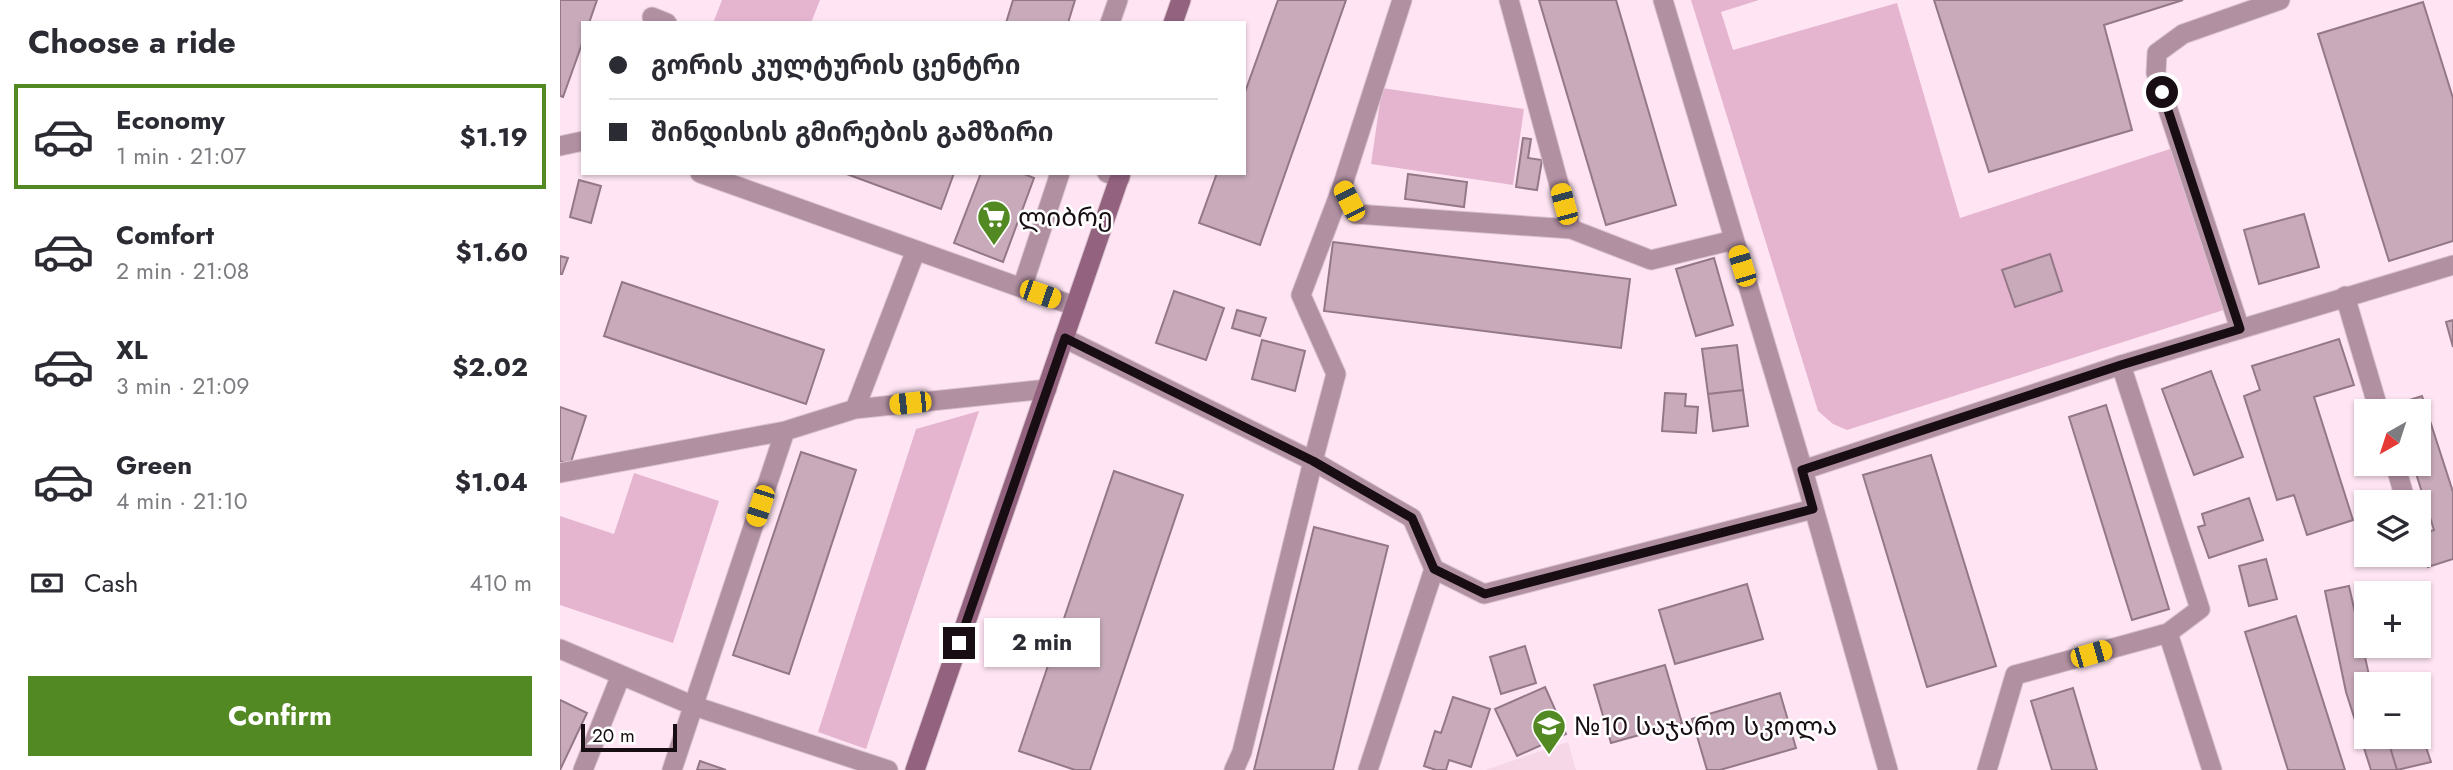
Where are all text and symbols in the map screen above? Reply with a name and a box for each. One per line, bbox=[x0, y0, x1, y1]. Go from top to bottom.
text: Choose a ride bbox=[28, 19, 236, 65]
text: გორის კულტურის ცენტრი bbox=[651, 46, 1020, 84]
route start bbox=[2146, 76, 2178, 108]
text: Economy bbox=[116, 101, 225, 139]
icon: car bbox=[32, 105, 95, 168]
text: შინდისის გმირების გამზირი bbox=[651, 113, 1054, 151]
text: $1.19 bbox=[460, 118, 528, 156]
text: 1 min · 21:07 bbox=[116, 139, 246, 173]
car bbox=[1331, 178, 1368, 224]
car bbox=[1549, 181, 1580, 227]
supermarket icon: ლიბრე bbox=[975, 198, 1013, 247]
place label: ლიბრე bbox=[1018, 198, 1113, 236]
text: Comfort bbox=[116, 216, 214, 254]
icon: car bbox=[32, 220, 95, 283]
text: $1.60 bbox=[456, 233, 528, 271]
car bbox=[1726, 243, 1759, 289]
text: 2 min · 21:08 bbox=[116, 254, 249, 288]
car bbox=[1017, 277, 1064, 311]
text: XL bbox=[116, 331, 148, 369]
icon: car bbox=[32, 335, 95, 398]
text: $2.02 bbox=[452, 348, 528, 386]
text: 3 min · 21:09 bbox=[116, 369, 250, 403]
car bbox=[889, 390, 932, 416]
north arrow bbox=[2354, 399, 2431, 476]
map controls bbox=[2354, 399, 2431, 749]
text: Green bbox=[116, 446, 192, 484]
icon: car bbox=[32, 450, 95, 513]
text: $1.04 bbox=[455, 463, 528, 501]
car bbox=[744, 483, 777, 529]
text: 4 min · 21:10 bbox=[116, 484, 248, 518]
button: layers bbox=[2354, 490, 2431, 567]
icon: cash bbox=[28, 564, 66, 602]
text: Cash bbox=[84, 564, 138, 602]
text: 410 m bbox=[470, 566, 532, 600]
button: + bbox=[2354, 581, 2431, 658]
callout: 2 min bbox=[984, 618, 1099, 668]
text: 2 min bbox=[1012, 625, 1072, 659]
route end bbox=[943, 627, 975, 659]
car bbox=[2068, 638, 2115, 670]
button: − bbox=[2354, 672, 2431, 749]
button: Confirm bbox=[28, 676, 532, 756]
school or university icon: №10 საჯარო სკოლა bbox=[1530, 707, 1568, 756]
place label: №10 საჯარო სკოლა bbox=[1574, 707, 1837, 745]
scale bar bbox=[581, 721, 677, 753]
text: 20 m bbox=[592, 722, 635, 749]

